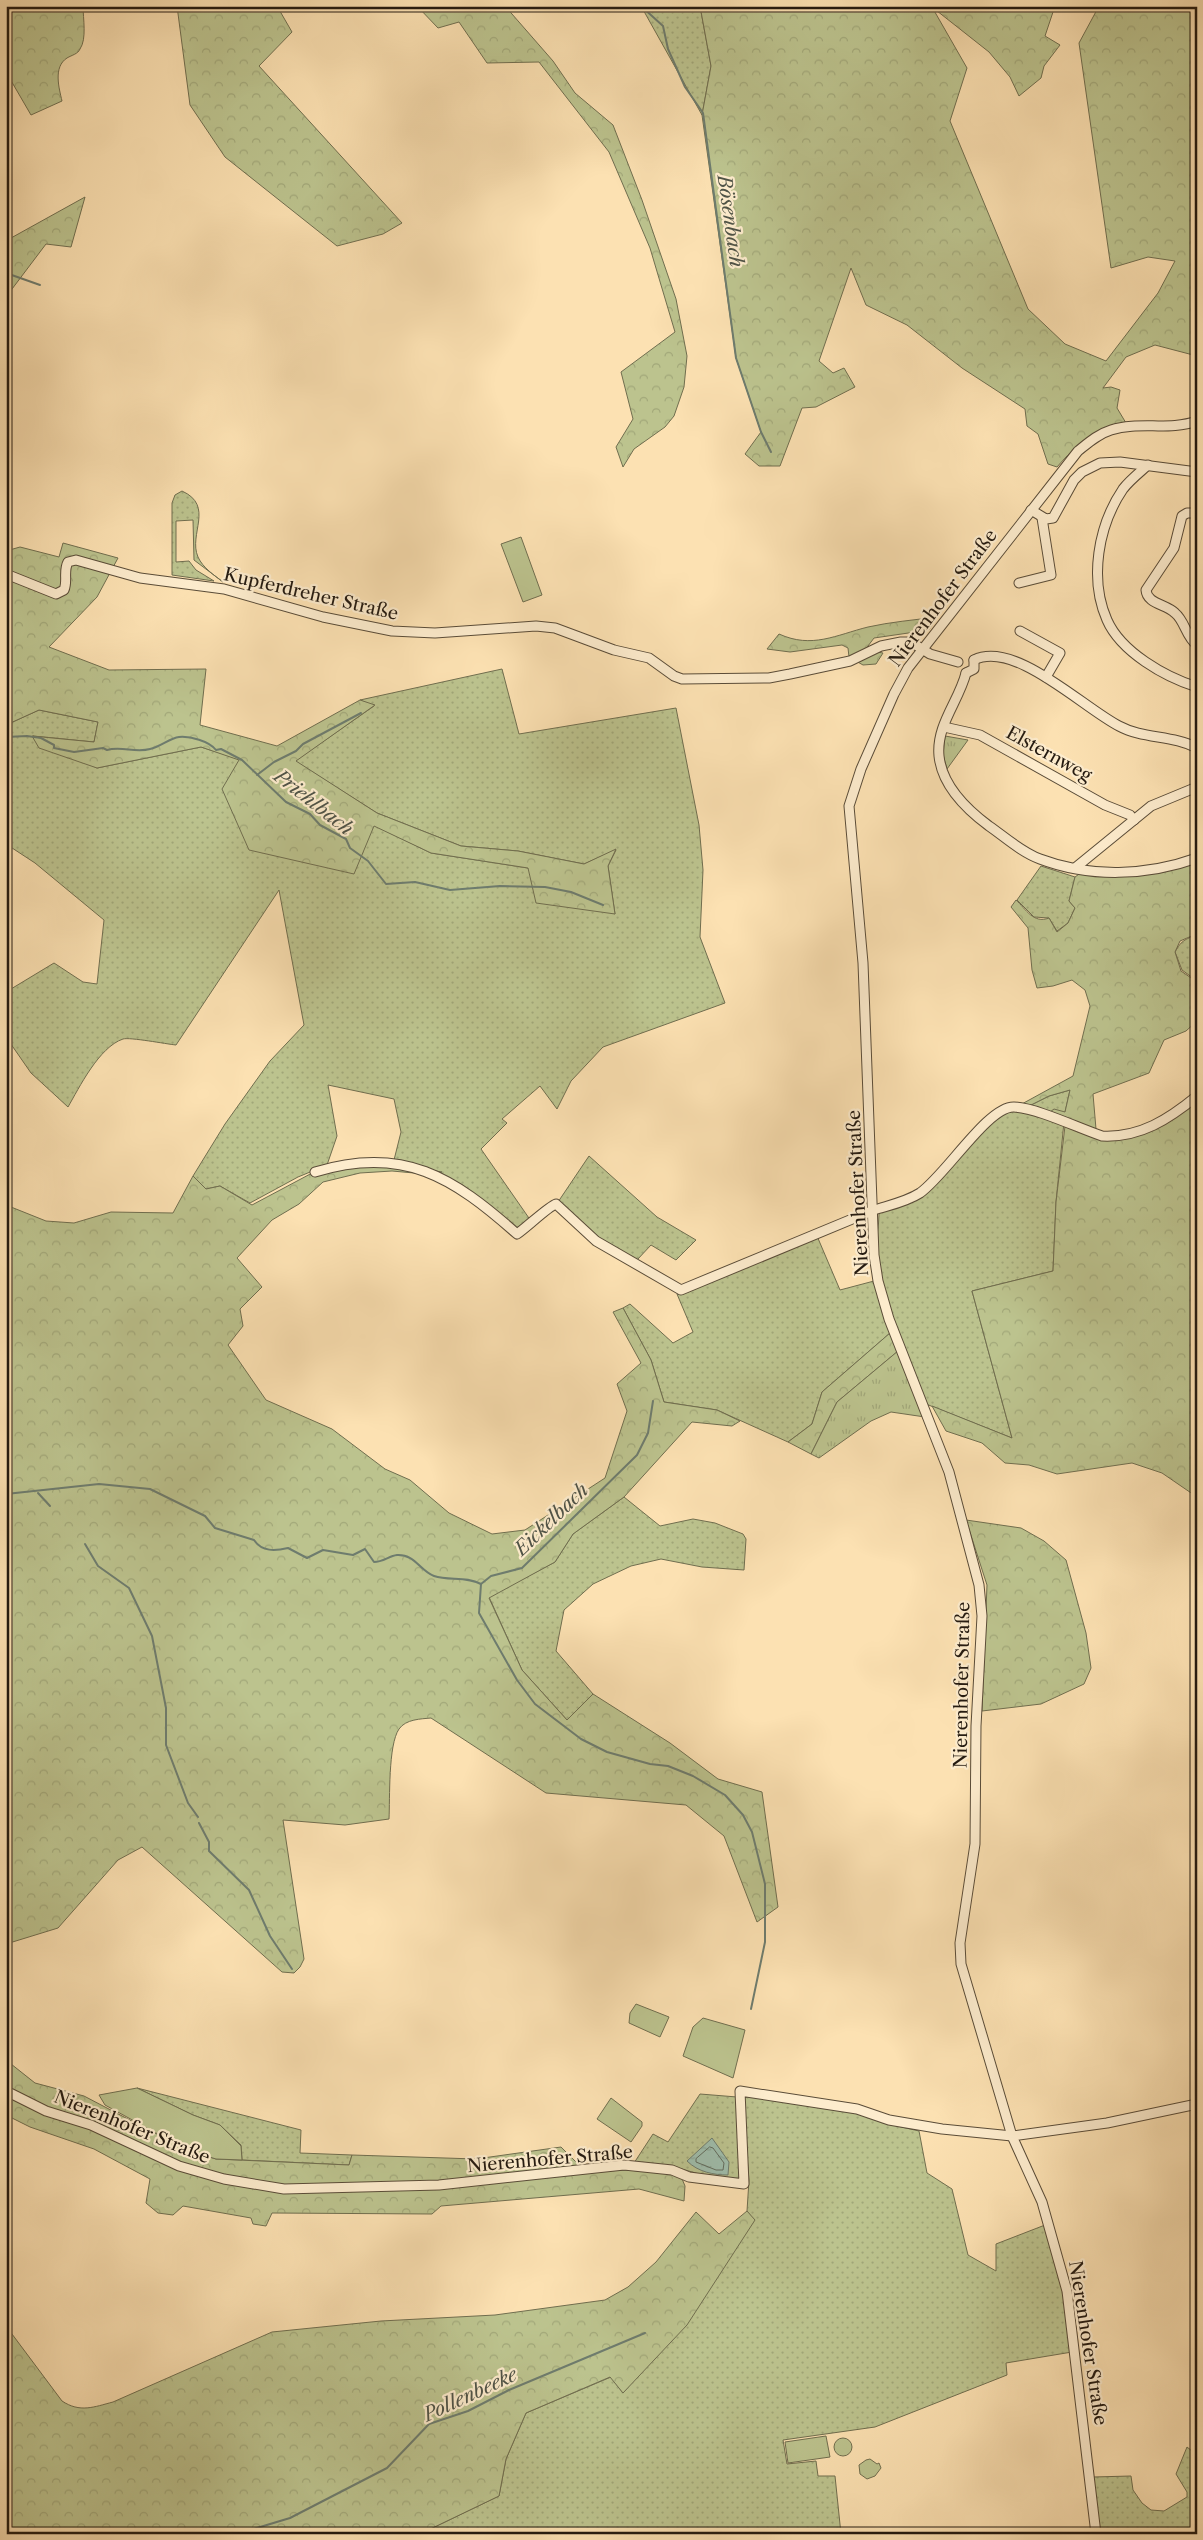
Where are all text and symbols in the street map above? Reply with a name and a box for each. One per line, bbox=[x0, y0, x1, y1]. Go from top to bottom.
water label: Bösenbach bbox=[712, 171, 748, 269]
street label: Nierenhofer Straße bbox=[884, 525, 1002, 671]
street label: Kupferdreher Straße bbox=[222, 563, 400, 625]
street label: Elsternweg bbox=[1002, 722, 1096, 787]
water label: Priehlbach bbox=[268, 763, 358, 840]
street label: Nierenhofer Straße bbox=[843, 1109, 873, 1277]
water label: Eickelbach bbox=[508, 1478, 593, 1562]
street label: Nierenhofer Straße bbox=[950, 1602, 974, 1768]
street label: Nierenhofer Straße bbox=[51, 2086, 213, 2168]
street label: Nierenhofer Straße bbox=[466, 2141, 634, 2177]
street label: Nierenhofer Straße bbox=[1064, 2259, 1112, 2427]
water label: Pollenbeeke bbox=[418, 2362, 522, 2427]

